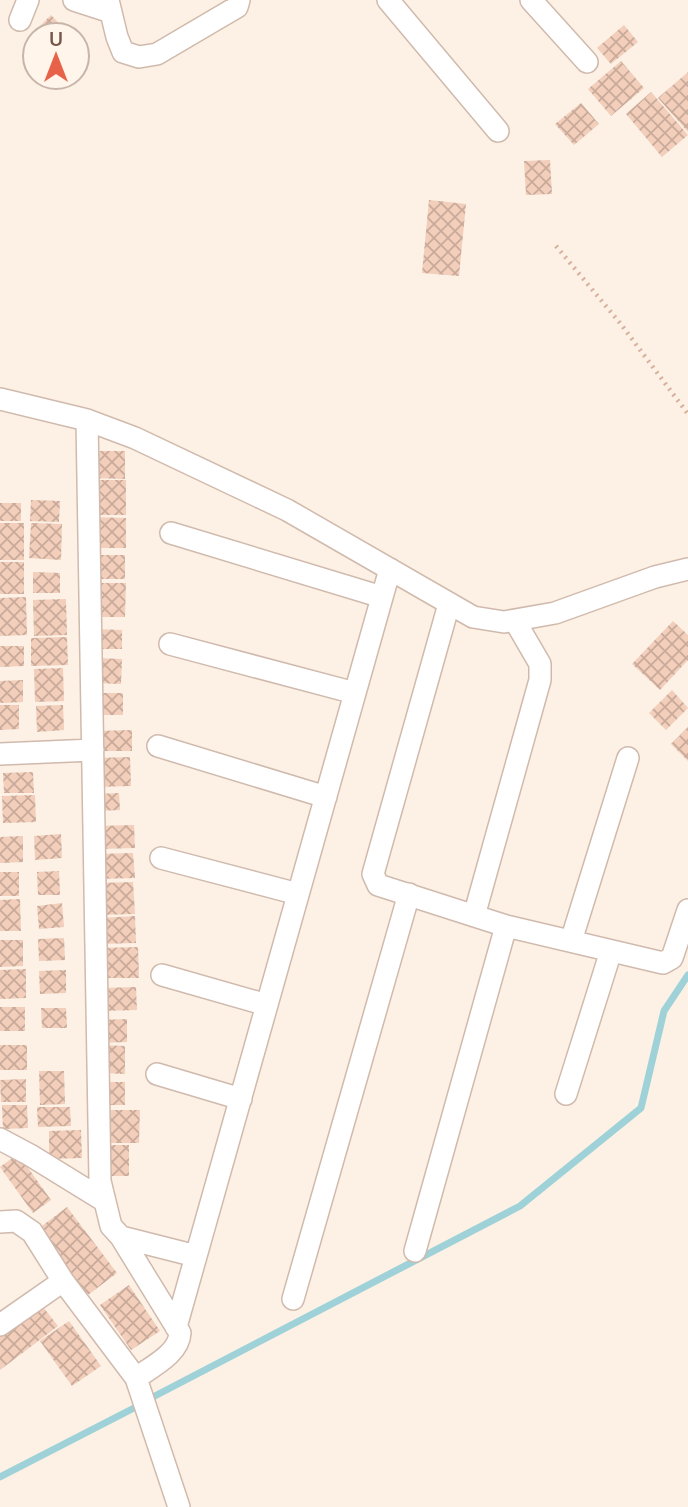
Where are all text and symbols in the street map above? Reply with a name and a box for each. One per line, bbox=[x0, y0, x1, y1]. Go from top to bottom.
north arrow bbox=[21, 21, 91, 91]
text: U bbox=[49, 27, 63, 51]

